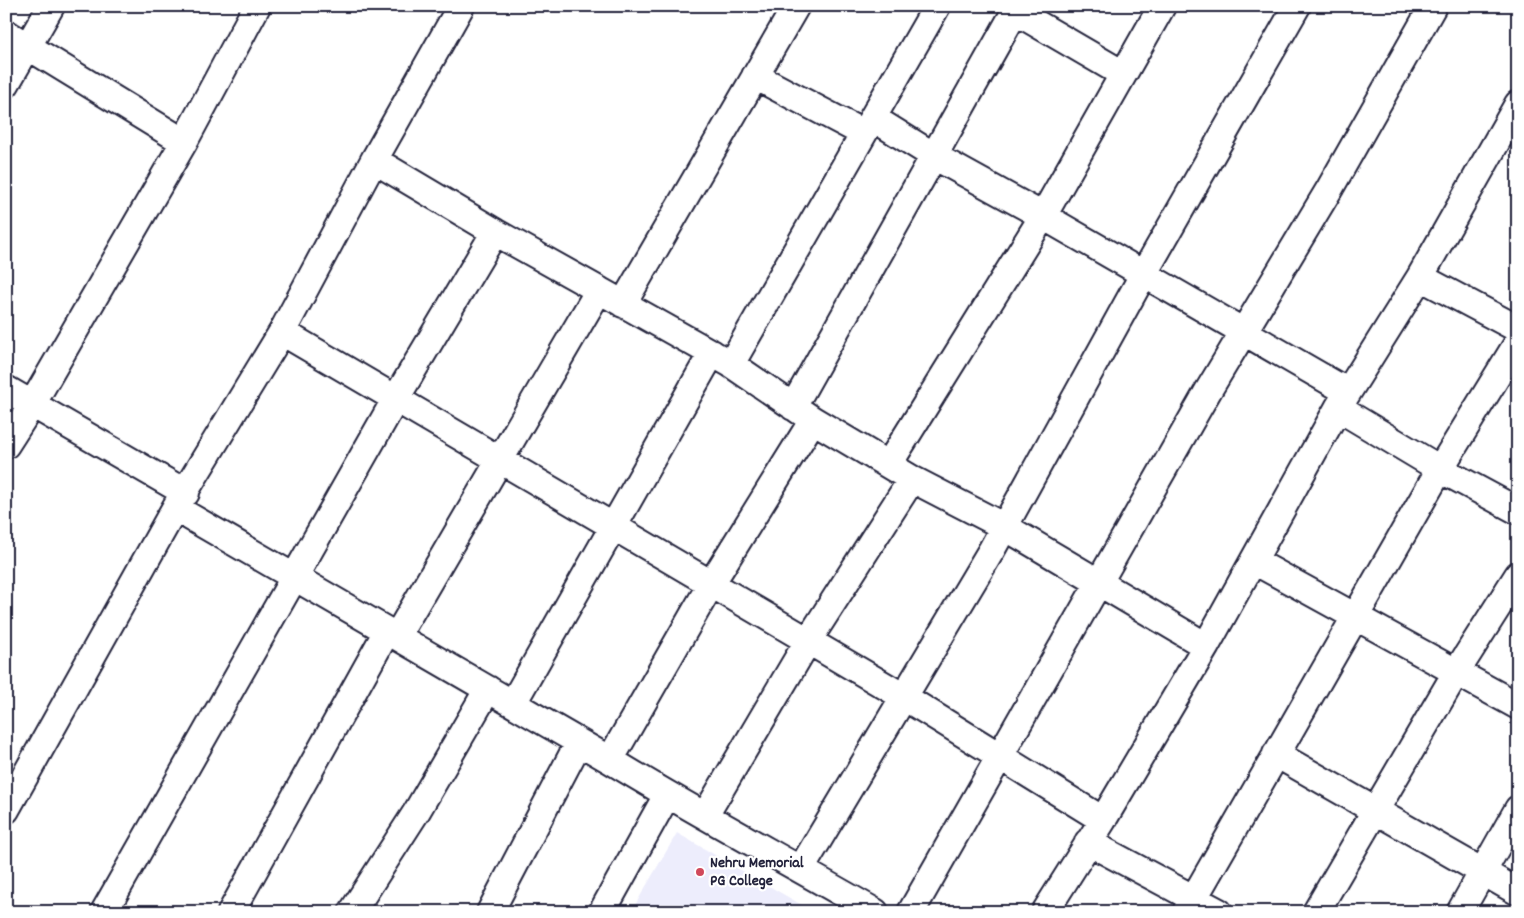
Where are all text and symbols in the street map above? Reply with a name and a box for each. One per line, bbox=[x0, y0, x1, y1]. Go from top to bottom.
place label: Nehru Memorial PG College bbox=[710, 852, 804, 893]
marker: Nehru Memorial PG College bbox=[694, 866, 706, 878]

